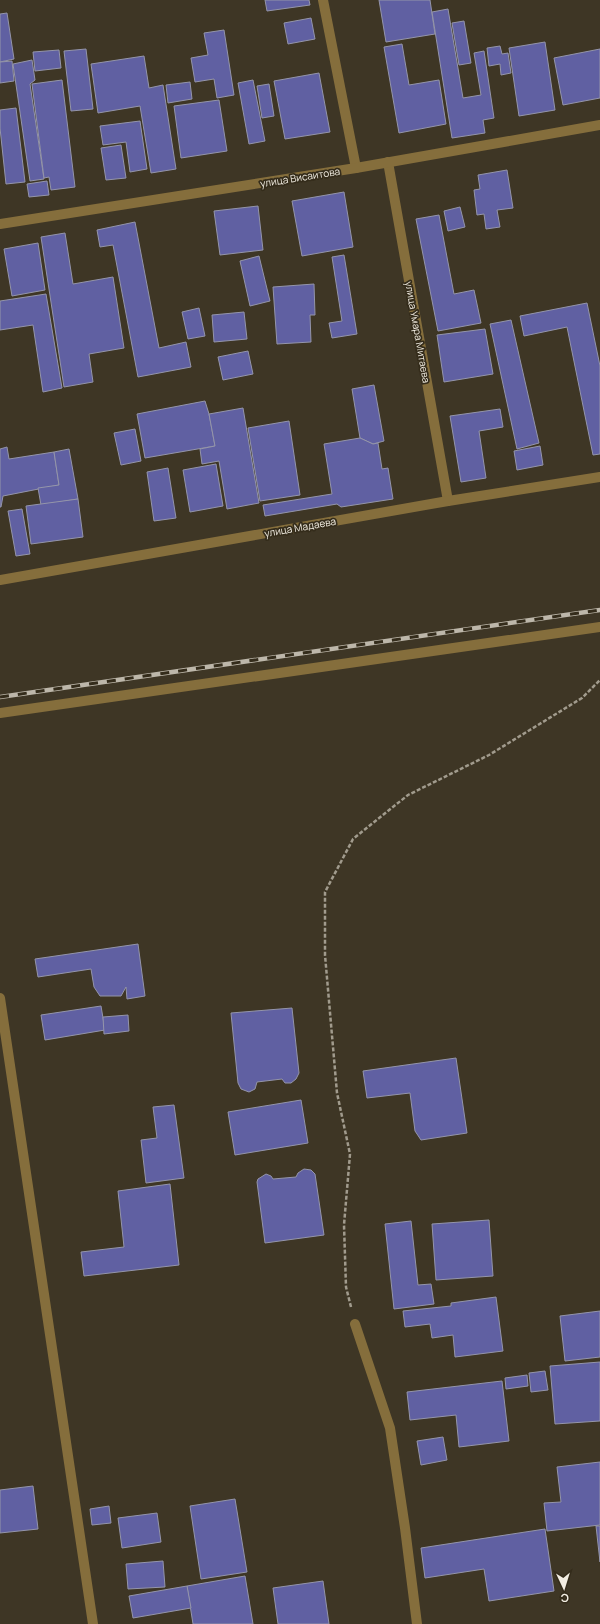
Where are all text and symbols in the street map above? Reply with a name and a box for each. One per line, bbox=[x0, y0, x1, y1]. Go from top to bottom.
street label: улица Висаитова bbox=[259, 164, 341, 190]
street label: улица Умара Митаева bbox=[402, 280, 434, 384]
street label: улица Мадаева bbox=[263, 514, 337, 540]
north arrow bbox=[544, 1568, 584, 1608]
text: С bbox=[560, 1591, 569, 1606]

